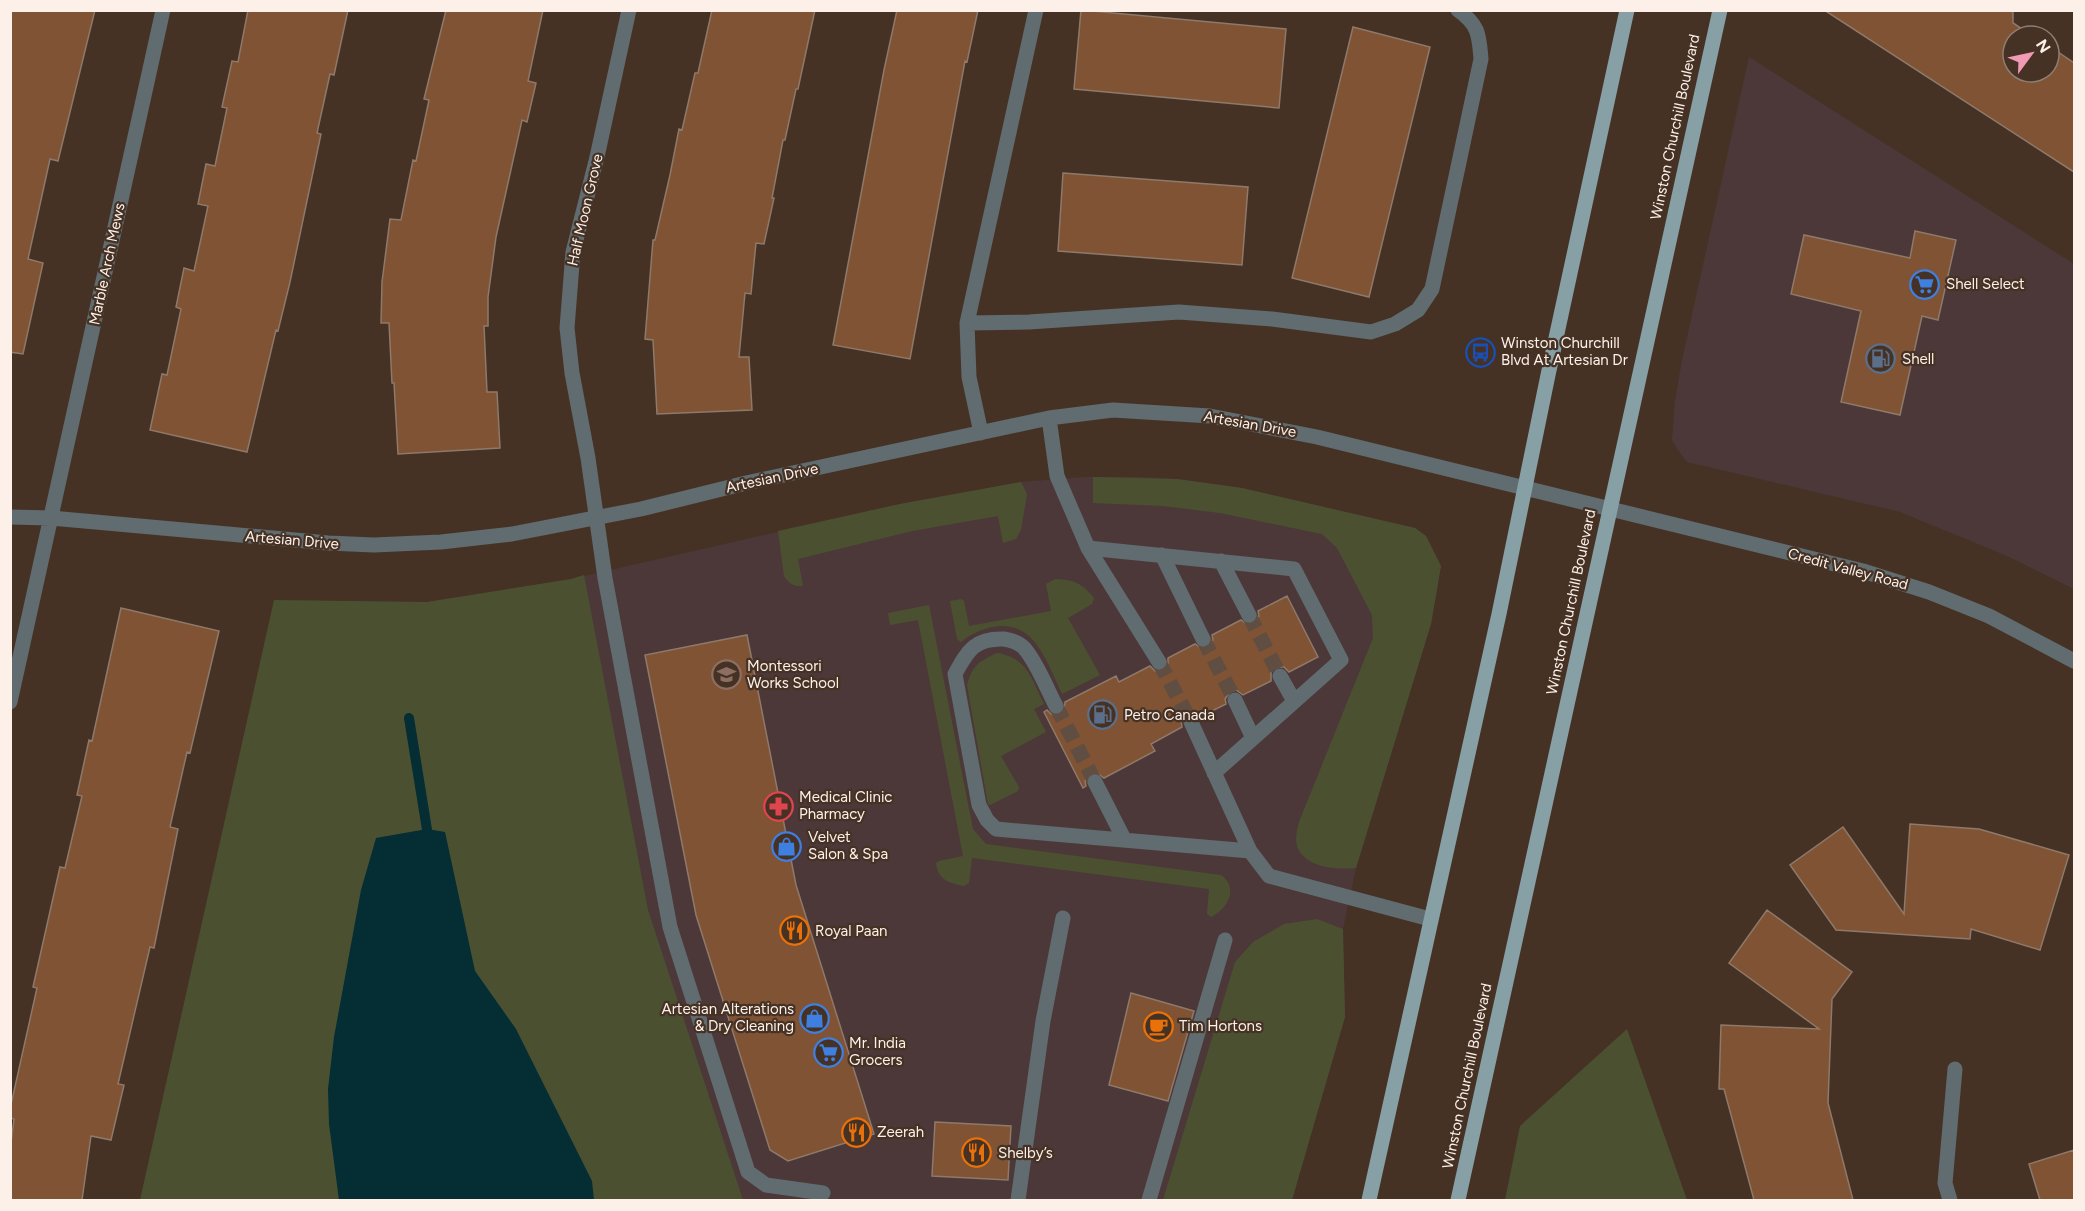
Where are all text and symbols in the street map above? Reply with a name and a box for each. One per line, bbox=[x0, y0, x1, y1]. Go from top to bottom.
north arrow bbox=[2001, 24, 2061, 84]
street label: Winston Churchill Boulevard bbox=[1647, 33, 1703, 221]
text: N bbox=[2032, 36, 2054, 56]
street label: Half Moon Grove bbox=[563, 152, 607, 268]
street label: Marble Arch Mews bbox=[85, 201, 129, 327]
supermarket icon: Shell Select bbox=[1909, 268, 1941, 300]
place label: Shell Select bbox=[1946, 275, 2025, 293]
place label: Winston Churchill Blvd At Artesian Dr bbox=[1501, 334, 1628, 369]
bus stop icon: Winston Churchill Blvd At Artesian Dr bbox=[1464, 336, 1496, 368]
fuel station icon: Shell bbox=[1865, 343, 1897, 375]
place label: Shell bbox=[1902, 350, 1934, 368]
street label: Artesian Drive bbox=[1202, 407, 1298, 441]
street label: Artesian Drive bbox=[724, 459, 820, 497]
street label: Winston Churchill Boulevard bbox=[1543, 508, 1599, 696]
street label: Artesian Drive bbox=[244, 527, 340, 553]
street label: Credit Valley Road bbox=[1786, 544, 1910, 594]
place label: Montessori Works School bbox=[747, 657, 839, 692]
school or university icon: Montessori Works School bbox=[710, 659, 742, 691]
fuel station icon: Petro Canada bbox=[1087, 699, 1119, 731]
place label: Petro Canada bbox=[1124, 706, 1215, 724]
place label: Medical Clinic Pharmacy bbox=[799, 788, 892, 823]
pharmacy icon: Medical Clinic Pharmacy bbox=[762, 790, 794, 822]
place label: Velvet Salon & Spa bbox=[808, 828, 888, 863]
shop icon: Velvet Salon & Spa bbox=[771, 830, 803, 862]
restaurant icon: Royal Paan bbox=[778, 915, 810, 947]
place label: Royal Paan bbox=[815, 922, 887, 940]
street label: Winston Churchill Boulevard bbox=[1439, 982, 1495, 1170]
place label: Artesian Alterations & Dry Cleaning bbox=[662, 1000, 794, 1035]
shop icon: Artesian Alterations & Dry Cleaning bbox=[799, 1002, 831, 1034]
cafe icon: Tim Hortons bbox=[1142, 1010, 1174, 1042]
place label: Tim Hortons bbox=[1179, 1017, 1262, 1035]
place label: Mr. India Grocers bbox=[849, 1034, 906, 1069]
supermarket icon: Mr. India Grocers bbox=[812, 1036, 844, 1068]
restaurant icon: Zeerah bbox=[840, 1116, 872, 1148]
place label: Zeerah bbox=[877, 1123, 924, 1141]
restaurant icon: Shelby’s bbox=[961, 1137, 993, 1169]
place label: Shelby’s bbox=[998, 1144, 1053, 1162]

